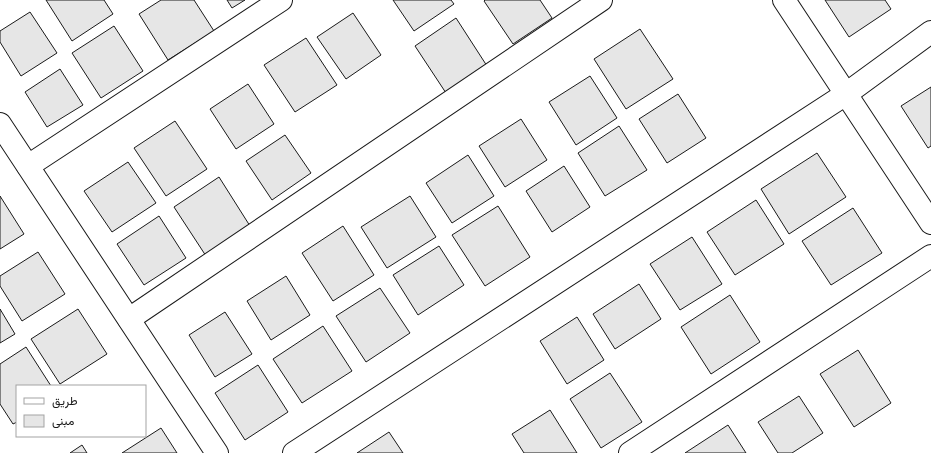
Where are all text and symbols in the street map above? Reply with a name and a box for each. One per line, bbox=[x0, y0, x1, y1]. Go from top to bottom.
legend bbox=[16, 385, 146, 437]
text: طريق bbox=[52, 394, 78, 409]
text: مبنى bbox=[52, 414, 74, 429]

